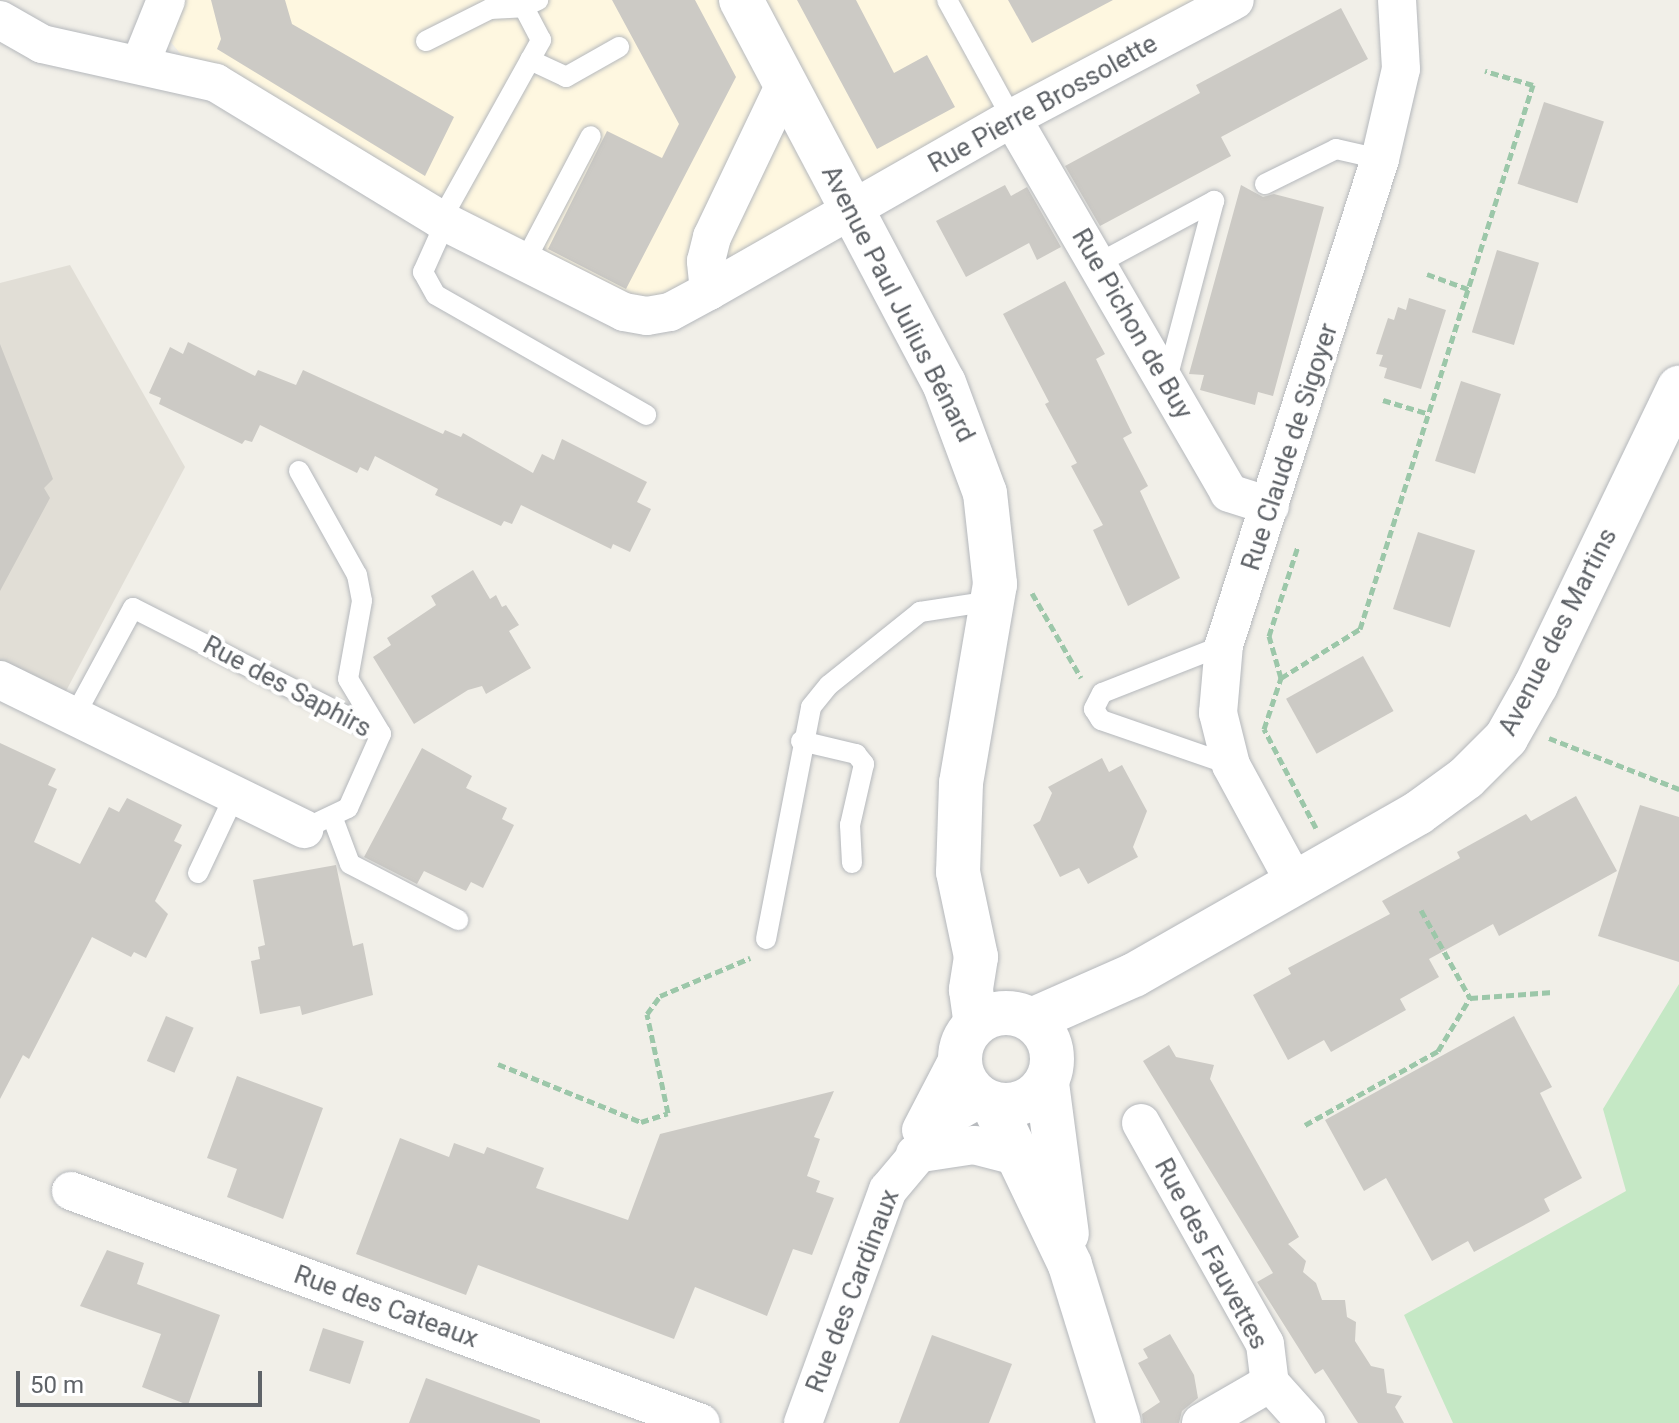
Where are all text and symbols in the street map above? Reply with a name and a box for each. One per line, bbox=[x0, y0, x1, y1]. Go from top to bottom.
street label: Rue Pierre Brossolette bbox=[923, 28, 1163, 180]
street label: Avenue Paul Julius Bénard bbox=[815, 160, 981, 448]
street label: Rue Pichon de Buy bbox=[1065, 223, 1199, 425]
street label: Rue Claude de Sigoyer bbox=[1235, 320, 1345, 574]
street label: Avenue des Martins bbox=[1492, 523, 1624, 741]
street label: Rue des Saphirs bbox=[198, 630, 376, 744]
street label: Rue des Fauvettes bbox=[1148, 1153, 1274, 1355]
street label: Rue des Cardinaux bbox=[800, 1185, 906, 1397]
street label: Rue des Cateaux bbox=[290, 1259, 482, 1355]
scale bar bbox=[20, 1355, 266, 1405]
text: 50 m bbox=[30, 1371, 84, 1399]

